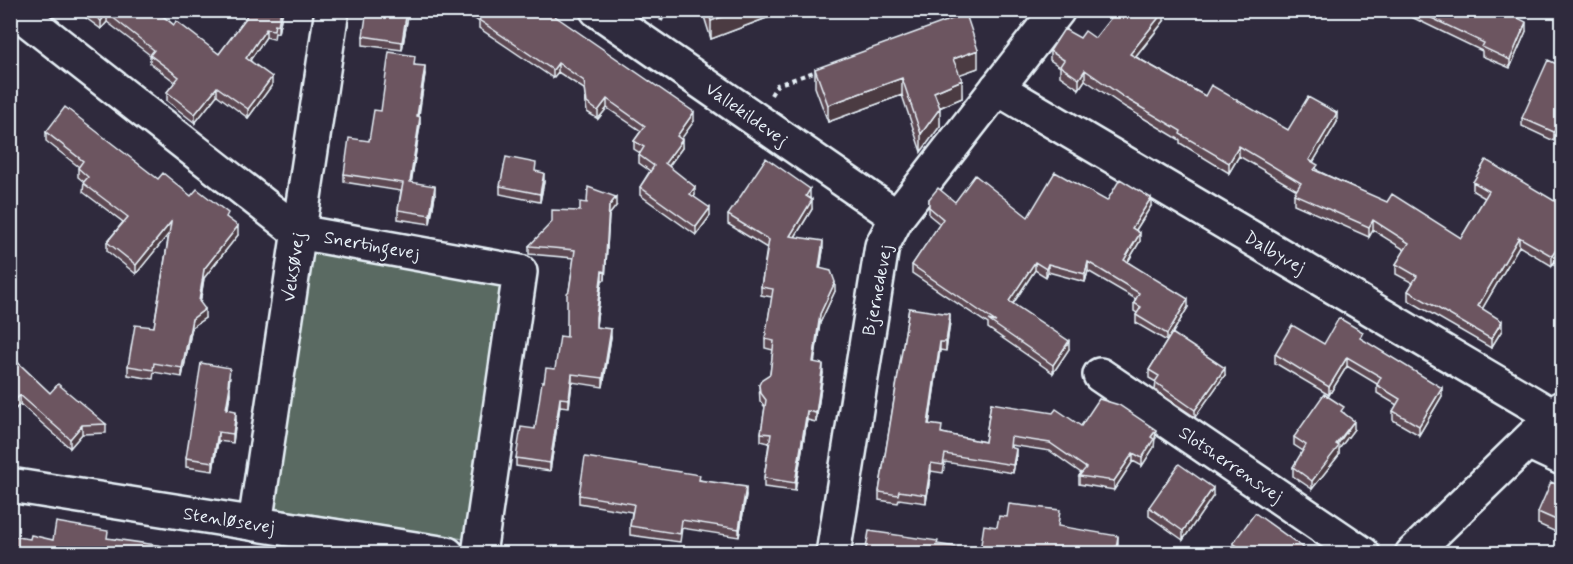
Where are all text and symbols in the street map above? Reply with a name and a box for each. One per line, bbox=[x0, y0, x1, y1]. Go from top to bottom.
street label: Vallekildevej bbox=[700, 77, 793, 152]
street label: Snertingevej bbox=[322, 226, 422, 268]
street label: Dalbyvej bbox=[1240, 226, 1309, 280]
street label: Veksøvej bbox=[277, 231, 311, 304]
street label: Bjernedevej bbox=[857, 243, 899, 338]
street label: Slotsherrensvej bbox=[1174, 421, 1287, 509]
street label: Stenløsevej bbox=[181, 502, 276, 540]

